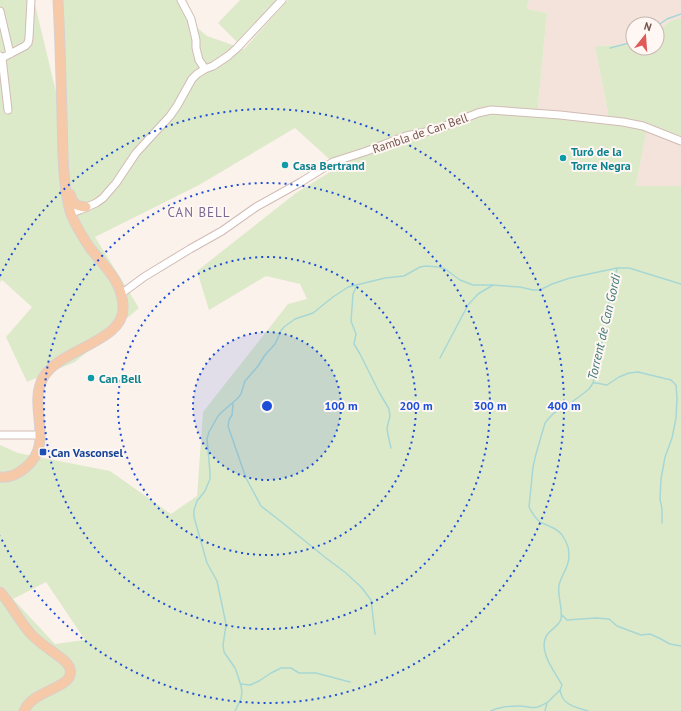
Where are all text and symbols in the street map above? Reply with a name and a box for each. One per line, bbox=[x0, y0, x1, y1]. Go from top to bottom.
north arrow bbox=[625, 16, 665, 56]
text: N bbox=[642, 19, 653, 34]
street label: Rambla de Can Bell bbox=[370, 109, 470, 156]
place label: Turó de la Torre Negra bbox=[571, 144, 631, 173]
marker: Turó de la Torre Negra bbox=[558, 153, 568, 163]
place label: Casa Bertrand bbox=[293, 158, 365, 173]
marker: Casa Bertrand bbox=[280, 160, 290, 170]
district label: CAN BELL bbox=[168, 204, 230, 221]
water label: Torrent de Can Gordi bbox=[584, 272, 625, 382]
place label: Can Bell bbox=[99, 371, 142, 386]
marker: Can Bell bbox=[86, 373, 96, 383]
text: 100 m bbox=[324, 398, 358, 413]
text: 200 m bbox=[399, 398, 433, 413]
text: 300 m bbox=[473, 398, 507, 413]
text: 400 m bbox=[547, 398, 581, 413]
centre of rings bbox=[260, 399, 274, 413]
place label: Can Vasconsel bbox=[51, 445, 123, 460]
marker: Can Vasconsel bbox=[38, 447, 48, 457]

